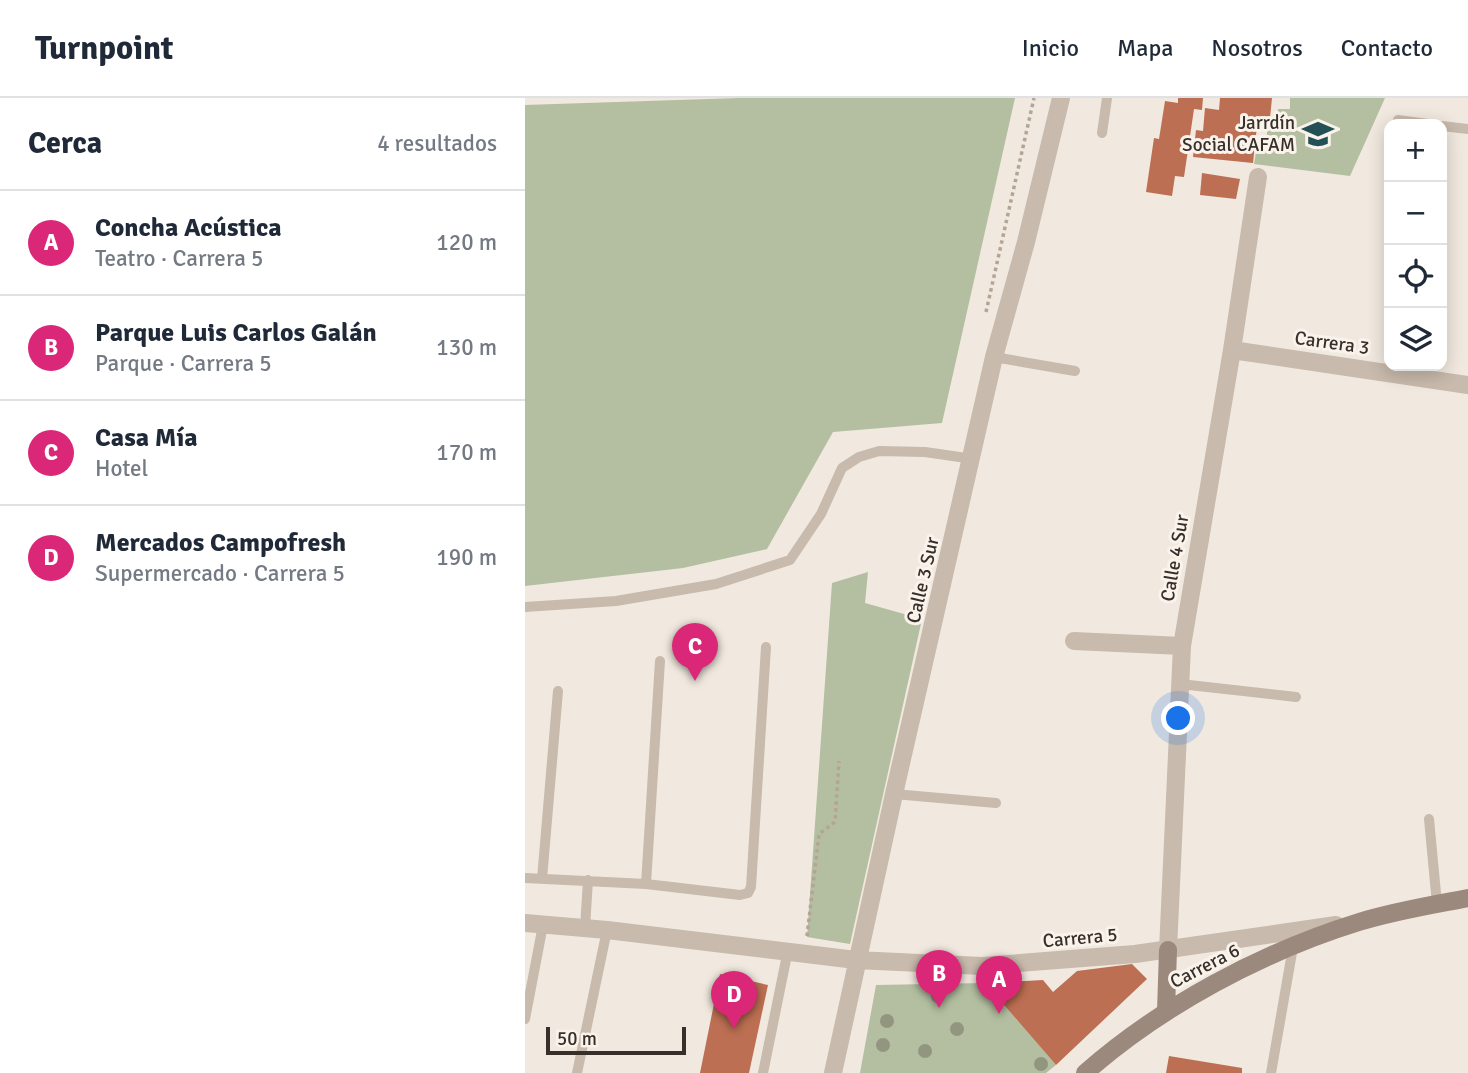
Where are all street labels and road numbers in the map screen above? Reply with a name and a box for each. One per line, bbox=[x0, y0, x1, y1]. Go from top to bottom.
street label: Carrera 3 bbox=[1293, 326, 1371, 360]
street label: Calle 4 Sur bbox=[1156, 513, 1194, 603]
street label: Calle 3 Sur bbox=[901, 535, 945, 625]
street label: Carrera 5 bbox=[1042, 923, 1118, 953]
street label: Carrera 6 bbox=[1166, 938, 1244, 994]

